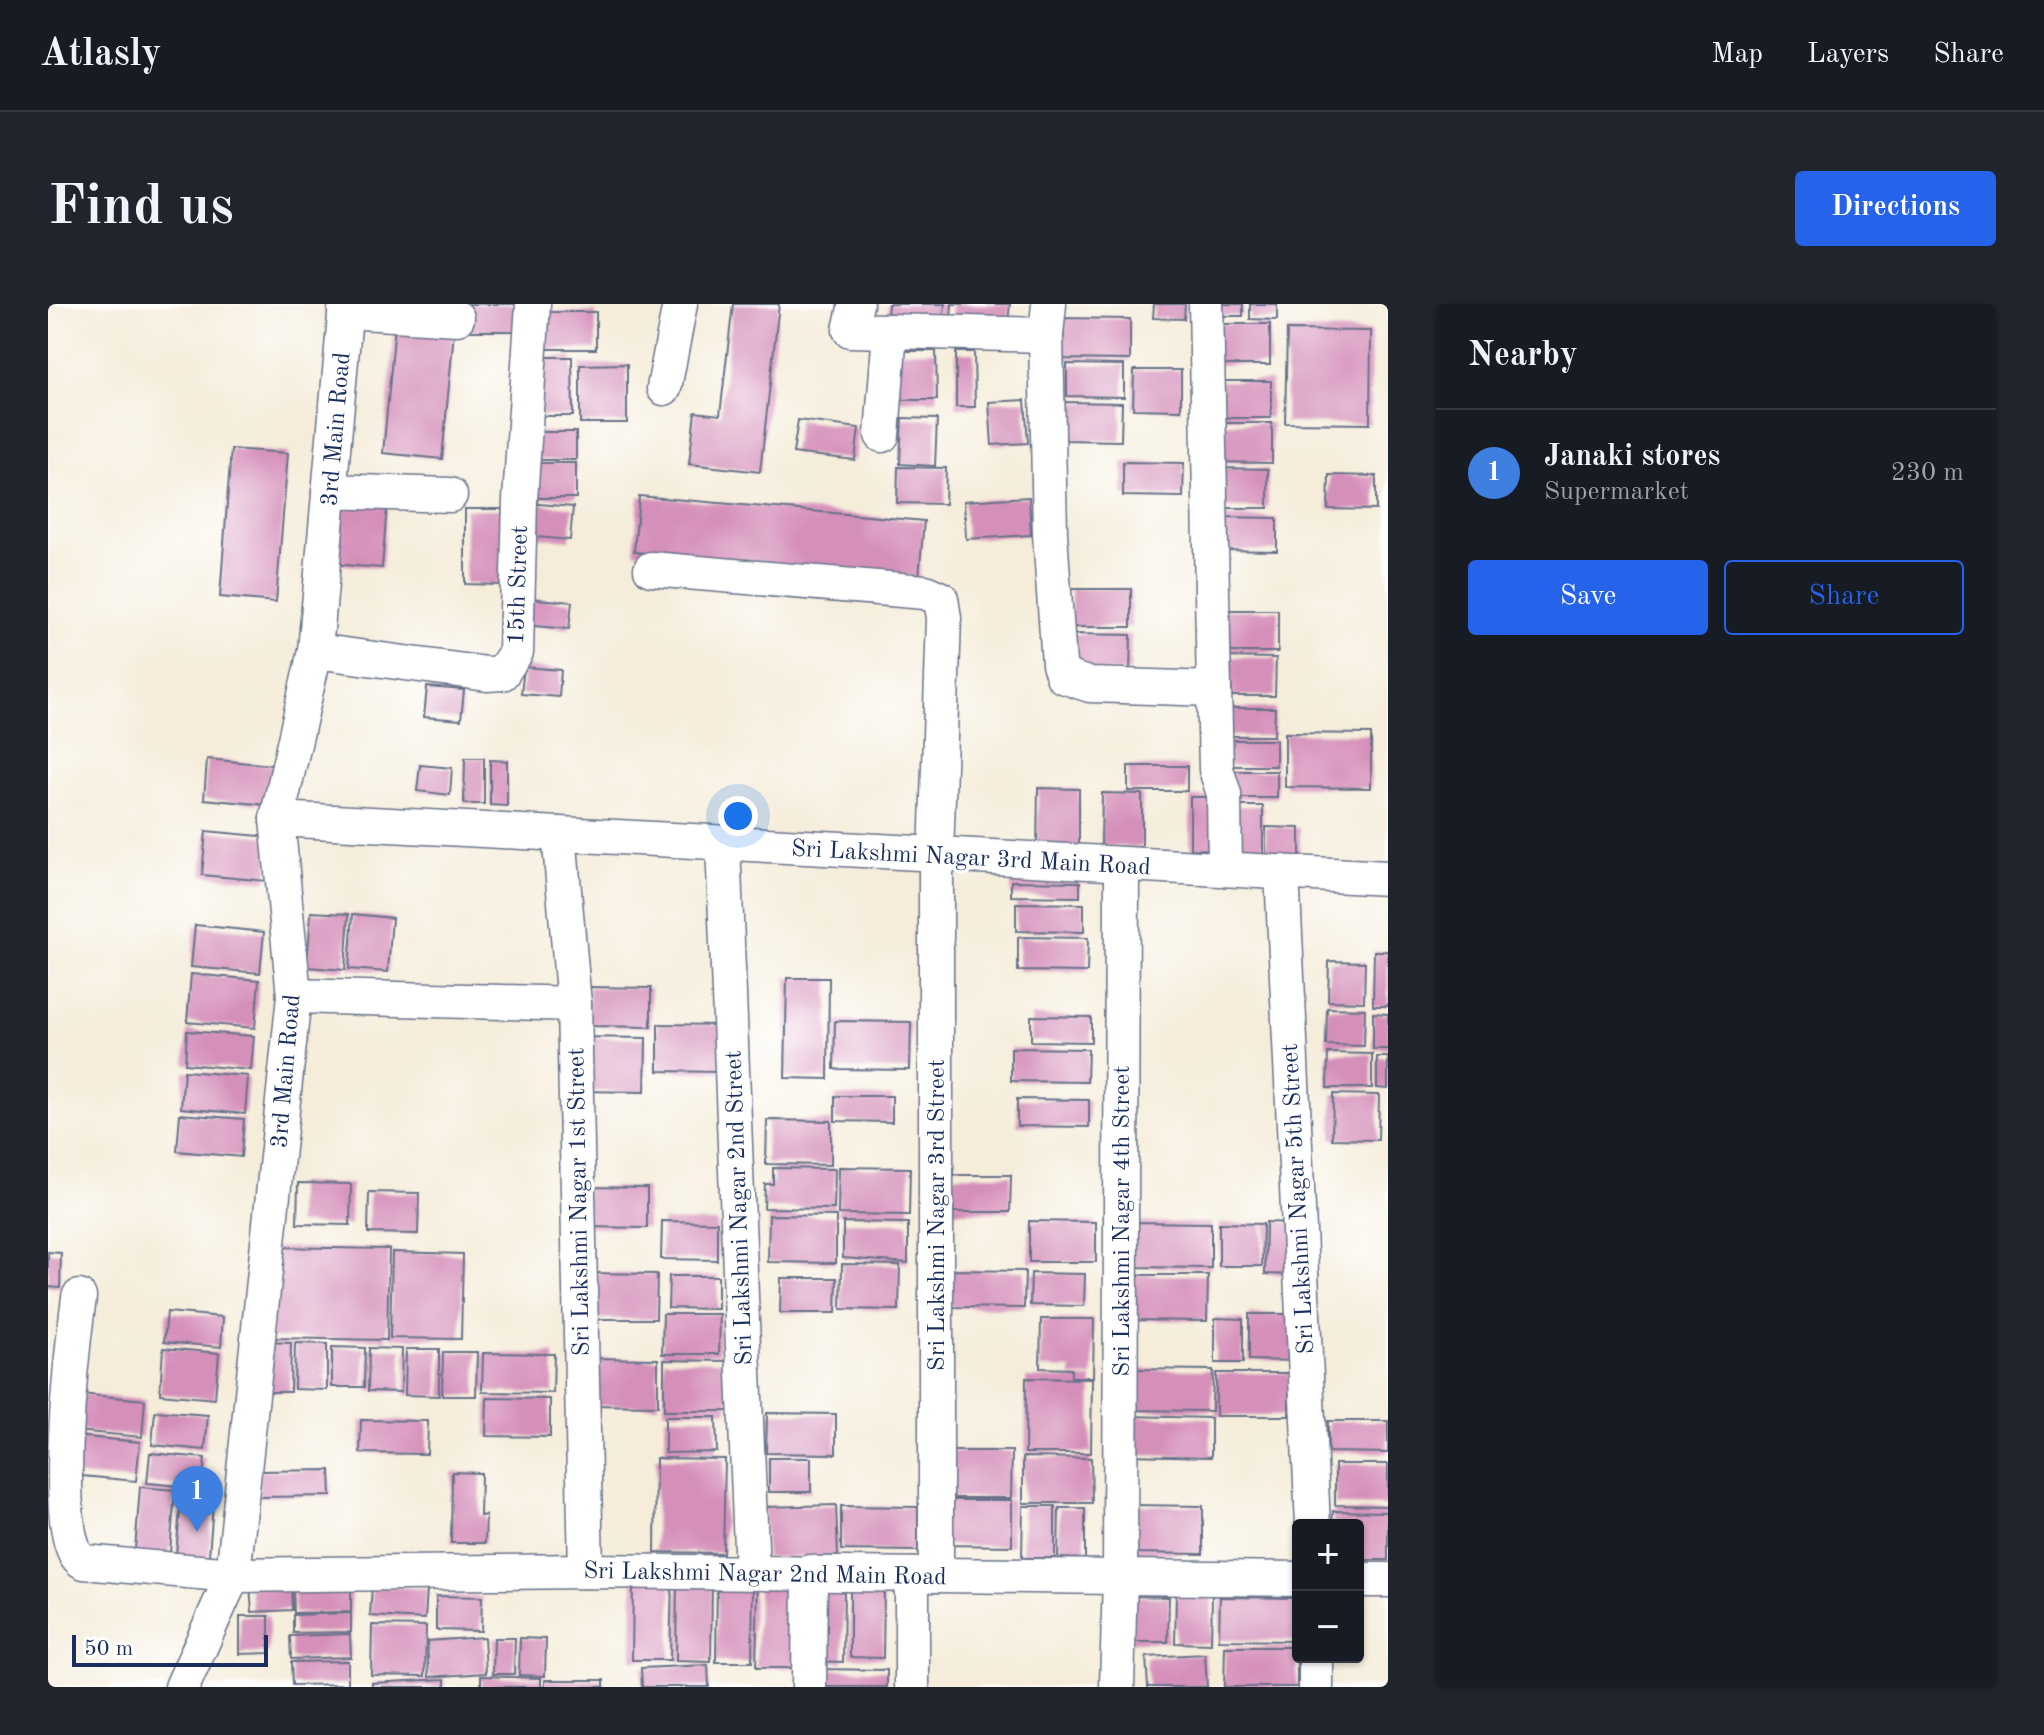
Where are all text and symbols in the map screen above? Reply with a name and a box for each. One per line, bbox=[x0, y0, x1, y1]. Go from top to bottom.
text: Atlasly bbox=[40, 36, 161, 74]
text: Map bbox=[1711, 41, 1763, 69]
text: Layers bbox=[1807, 41, 1889, 69]
text: Share bbox=[1933, 41, 2004, 69]
button: Directions bbox=[1795, 171, 1996, 246]
text: Find us bbox=[48, 180, 234, 236]
text: Nearby bbox=[1468, 339, 1578, 373]
street label: 3rd Main Road bbox=[318, 351, 356, 507]
text: Janaki stores bbox=[1544, 442, 1720, 472]
text: 1 bbox=[1486, 460, 1502, 486]
text: 230 m bbox=[1891, 460, 1964, 486]
text: Supermarket bbox=[1544, 479, 1689, 505]
street label: 15th Street bbox=[505, 525, 533, 645]
button: Save bbox=[1468, 560, 1708, 635]
button: Share bbox=[1724, 560, 1964, 635]
your location bbox=[718, 796, 758, 836]
street label: Sri Lakshmi Nagar 3rd Main Road bbox=[790, 838, 1151, 880]
street label: 3rd Main Road bbox=[268, 993, 306, 1149]
street label: Sri Lakshmi Nagar 5th Street bbox=[1279, 1043, 1319, 1355]
street label: Sri Lakshmi Nagar 1st Street bbox=[565, 1047, 595, 1357]
street label: Sri Lakshmi Nagar 2nd Street bbox=[723, 1050, 757, 1366]
street label: Sri Lakshmi Nagar 3rd Street bbox=[926, 1059, 950, 1371]
street label: Sri Lakshmi Nagar 4th Street bbox=[1111, 1065, 1135, 1377]
pin: 1 bbox=[171, 1466, 223, 1532]
map controls bbox=[1292, 1519, 1364, 1663]
button: + bbox=[1292, 1519, 1364, 1591]
street label: Sri Lakshmi Nagar 2nd Main Road bbox=[583, 1560, 947, 1590]
button: − bbox=[1292, 1591, 1364, 1663]
scale bar bbox=[72, 1631, 268, 1667]
text: 50 m bbox=[84, 1638, 133, 1660]

